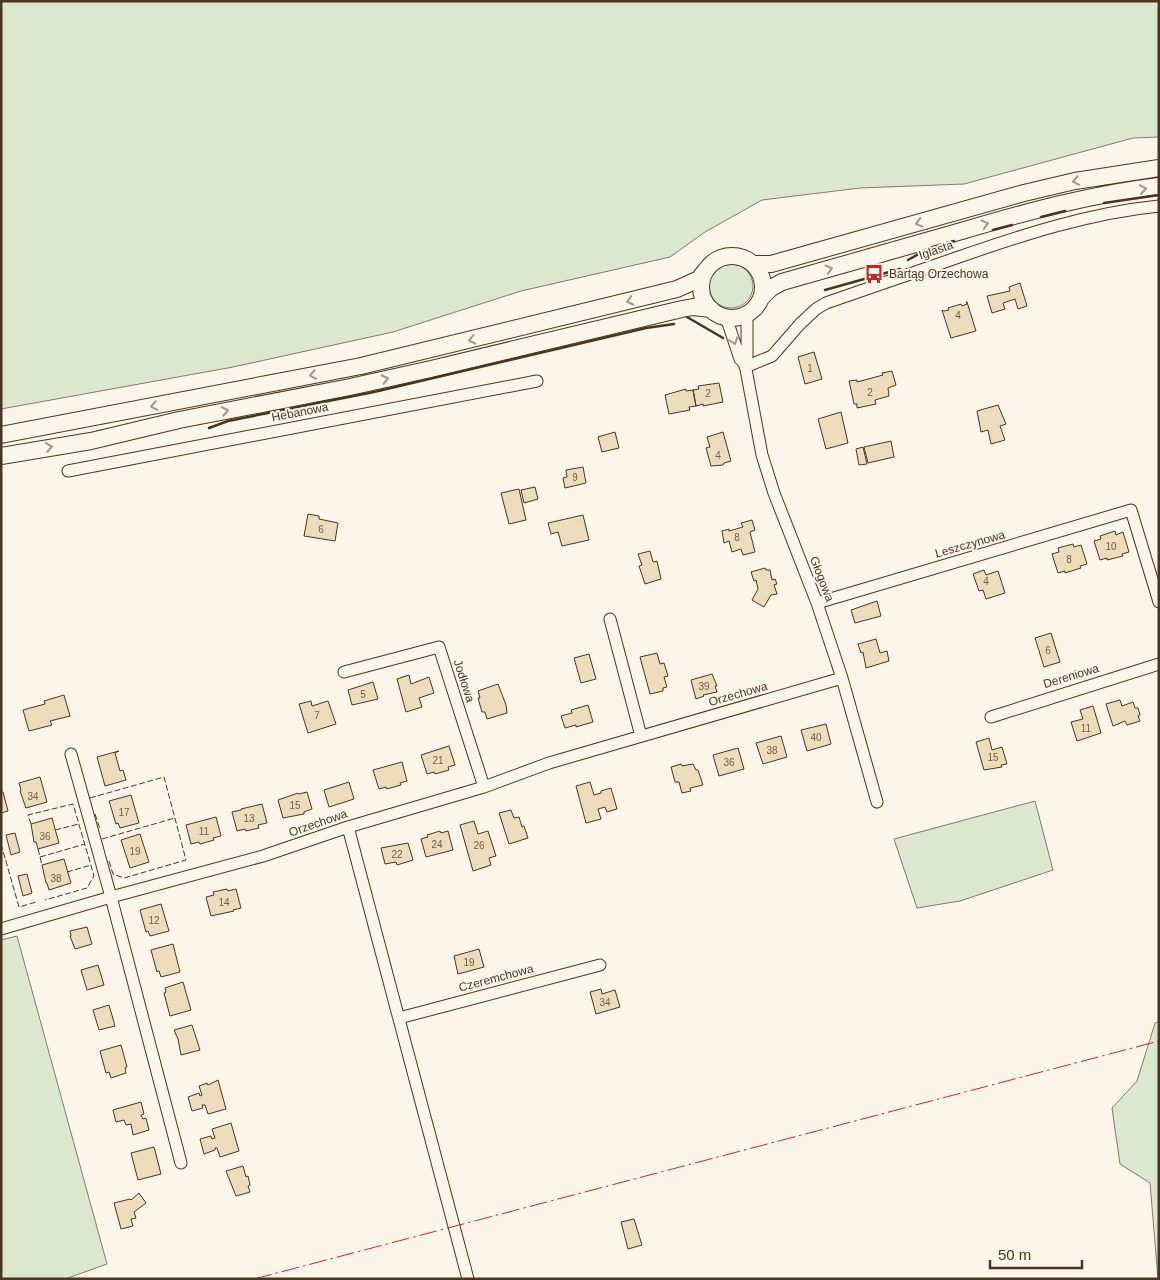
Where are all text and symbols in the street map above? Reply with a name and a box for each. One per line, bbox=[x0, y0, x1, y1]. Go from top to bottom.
one-way arrow bbox=[1072, 176, 1080, 186]
one-way arrow bbox=[1139, 184, 1147, 194]
one-way arrow bbox=[916, 218, 924, 228]
one-way arrow bbox=[980, 219, 989, 230]
street label: Iglasta bbox=[917, 238, 955, 262]
bus stop icon: Bartąg Orzechowa bbox=[863, 263, 885, 285]
one-way arrow bbox=[824, 264, 832, 274]
place label: Bartąg Orzechowa bbox=[889, 267, 989, 281]
one-way arrow bbox=[625, 295, 634, 306]
house number: 4 bbox=[955, 310, 961, 321]
one-way arrow bbox=[468, 334, 477, 345]
one-way arrow bbox=[729, 337, 739, 345]
house number: 1 bbox=[807, 363, 813, 374]
one-way arrow bbox=[309, 369, 318, 380]
one-way arrow bbox=[380, 375, 389, 385]
house number: 2 bbox=[867, 387, 873, 398]
house number: 2 bbox=[705, 388, 711, 399]
one-way arrow bbox=[150, 400, 158, 411]
street label: Hebanowa bbox=[271, 400, 330, 424]
one-way arrow bbox=[221, 406, 230, 416]
one-way arrow bbox=[46, 442, 54, 453]
house number: 4 bbox=[715, 450, 721, 461]
house number: 9 bbox=[572, 472, 578, 483]
house number: 6 bbox=[318, 524, 324, 535]
street label: Leszczynowa bbox=[933, 527, 1007, 561]
house number: 8 bbox=[734, 532, 740, 543]
house number: 10 bbox=[1105, 541, 1117, 552]
street label: Głogowa bbox=[807, 554, 837, 604]
house number: 8 bbox=[1066, 554, 1072, 565]
house number: 4 bbox=[983, 576, 989, 587]
house number: 6 bbox=[1045, 645, 1051, 656]
street label: Jodłowa bbox=[451, 658, 478, 704]
street label: Dereniowa bbox=[1042, 661, 1101, 691]
street label: Orzechowa bbox=[707, 679, 769, 709]
house number: 39 bbox=[698, 681, 710, 692]
house number: 5 bbox=[360, 689, 366, 700]
house number: 7 bbox=[314, 710, 320, 721]
house number: 11 bbox=[1081, 723, 1092, 734]
house number: 40 bbox=[810, 732, 822, 743]
house number: 38 bbox=[766, 745, 778, 756]
house number: 15 bbox=[987, 752, 999, 763]
house number: 21 bbox=[432, 755, 444, 766]
house number: 36 bbox=[723, 757, 735, 768]
house number: 34 bbox=[27, 791, 39, 802]
house number: 15 bbox=[289, 800, 301, 811]
street label: Orzechowa bbox=[287, 806, 349, 840]
house number: 17 bbox=[118, 807, 130, 818]
house number: 13 bbox=[243, 813, 255, 824]
house number: 11 bbox=[199, 826, 210, 837]
house number: 36 bbox=[39, 831, 51, 842]
house number: 24 bbox=[431, 839, 443, 850]
house number: 26 bbox=[473, 840, 485, 851]
house number: 19 bbox=[129, 846, 141, 857]
house number: 22 bbox=[391, 849, 403, 860]
house number: 38 bbox=[50, 873, 62, 884]
house number: 14 bbox=[218, 897, 230, 908]
house number: 12 bbox=[148, 915, 160, 926]
house number: 19 bbox=[463, 957, 475, 968]
street label: Czeremchowa bbox=[457, 961, 535, 995]
house number: 34 bbox=[599, 997, 611, 1008]
scale bar bbox=[990, 1238, 1082, 1270]
text: 50 m bbox=[998, 1246, 1031, 1263]

